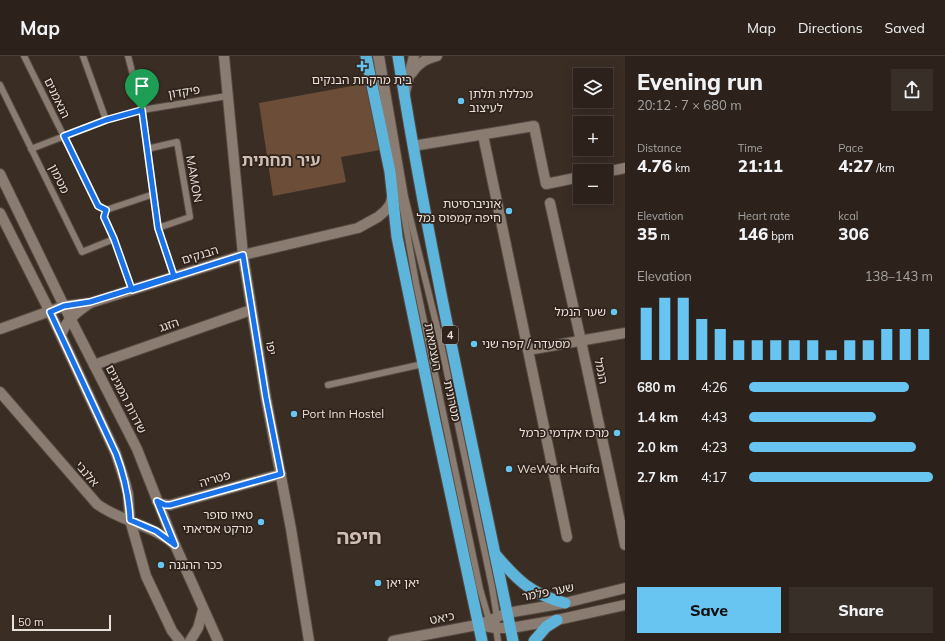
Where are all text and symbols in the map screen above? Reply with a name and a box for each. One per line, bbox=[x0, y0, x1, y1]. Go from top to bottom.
text: Map bbox=[20, 16, 60, 40]
text: Map bbox=[747, 19, 776, 37]
text: Directions bbox=[798, 19, 863, 37]
text: Saved bbox=[885, 19, 925, 37]
marker: בית מרקחת הבנקים bbox=[357, 61, 367, 71]
map controls bbox=[573, 68, 613, 204]
button: layers bbox=[573, 68, 613, 108]
text: Evening run bbox=[637, 68, 763, 96]
pin bbox=[125, 69, 159, 110]
button: share bbox=[891, 69, 933, 111]
place label: בית מרקחת הבנקים bbox=[312, 72, 412, 87]
street label: הנאמנים bbox=[41, 75, 74, 121]
icon: arrive bbox=[131, 75, 153, 97]
street label: פיקדון bbox=[167, 82, 201, 101]
place label: מכללת תלתן לעיצוב bbox=[469, 86, 533, 115]
marker: מכללת תלתן לעיצוב bbox=[456, 96, 466, 106]
text: 20:12 · 7 × 680 m bbox=[637, 97, 742, 113]
button: + bbox=[573, 116, 613, 156]
text: Distance bbox=[637, 141, 681, 155]
text: Time bbox=[738, 141, 763, 155]
text: Pace bbox=[838, 141, 863, 155]
district label: עיר תחתית bbox=[242, 150, 320, 170]
street label: MAMON bbox=[183, 154, 206, 204]
text: 4.76 bbox=[637, 155, 672, 176]
text: 21:11 bbox=[738, 155, 783, 176]
text: 4:27 bbox=[838, 155, 873, 176]
text: km bbox=[672, 161, 690, 175]
text: /km bbox=[873, 161, 895, 175]
street label: מטמון bbox=[46, 162, 73, 196]
button: − bbox=[573, 164, 613, 204]
place label: אוניברסיטת חיפה קמפוס נמל bbox=[417, 196, 501, 225]
marker: אוניברסיטת חיפה קמפוס נמל bbox=[504, 206, 514, 216]
text: Elevation bbox=[637, 209, 684, 223]
text: Heart rate bbox=[738, 209, 790, 223]
text: kcal bbox=[838, 209, 858, 223]
text: 35 bbox=[637, 223, 657, 244]
text: 146 bbox=[738, 223, 768, 244]
text: 306 bbox=[838, 223, 869, 244]
text: m bbox=[657, 229, 670, 243]
text: bpm bbox=[768, 229, 794, 243]
street label: הבנקים bbox=[180, 242, 220, 267]
text: Elevation bbox=[637, 268, 692, 284]
text: 138–143 m bbox=[865, 268, 933, 284]
place label: שער הנמל bbox=[554, 304, 606, 319]
marker: שער הנמל bbox=[609, 307, 619, 317]
street label: הזגג bbox=[157, 314, 181, 335]
street label: העצמאות bbox=[421, 322, 445, 372]
road number: 4 bbox=[442, 326, 458, 344]
place label: מסעדה / קפה שני bbox=[482, 336, 570, 351]
marker: מסעדה / קפה שני bbox=[469, 339, 479, 349]
street label: יפו bbox=[263, 340, 280, 356]
street label: הנמל bbox=[591, 356, 612, 385]
street label: שדרות המגינים bbox=[103, 362, 150, 436]
street label: מטרונית bbox=[441, 379, 464, 423]
text: 680 m bbox=[637, 379, 676, 395]
text: 4:26 bbox=[701, 379, 727, 395]
place label: Port Inn Hostel bbox=[302, 406, 384, 421]
marker: Port Inn Hostel bbox=[289, 409, 299, 419]
text: 1.4 km bbox=[637, 409, 678, 425]
text: 4:43 bbox=[701, 409, 727, 425]
place label: מרכז אקדמי כרמל bbox=[519, 425, 609, 440]
marker: מרכז אקדמי כרמל bbox=[612, 428, 622, 438]
text: 2.0 km bbox=[637, 439, 678, 455]
text: 4:23 bbox=[701, 439, 727, 455]
street label: אלנבי bbox=[72, 458, 103, 490]
place label: WeWork Haifa bbox=[517, 461, 600, 476]
marker: WeWork Haifa bbox=[504, 464, 514, 474]
street label: פטריה bbox=[198, 467, 232, 490]
text: 2.7 km bbox=[637, 469, 678, 485]
text: 4:17 bbox=[701, 469, 727, 485]
place label: טאיו סופר מרקט אסיאתי bbox=[183, 507, 253, 536]
marker: טאיו סופר מרקט אסיאתי bbox=[256, 517, 266, 527]
district label: חיפה bbox=[336, 524, 382, 549]
place label: ככר ההגנה bbox=[169, 557, 222, 572]
marker: ככר ההגנה bbox=[156, 560, 166, 570]
place label: יאן יאן bbox=[386, 575, 419, 590]
marker: יאן יאן bbox=[373, 578, 383, 588]
street label: שער פלמר bbox=[521, 579, 575, 604]
button: Save bbox=[637, 587, 781, 633]
button: Share bbox=[789, 587, 933, 633]
street label: כיאט bbox=[428, 608, 456, 627]
scale bar bbox=[12, 613, 111, 632]
text: 50 m bbox=[18, 615, 44, 629]

